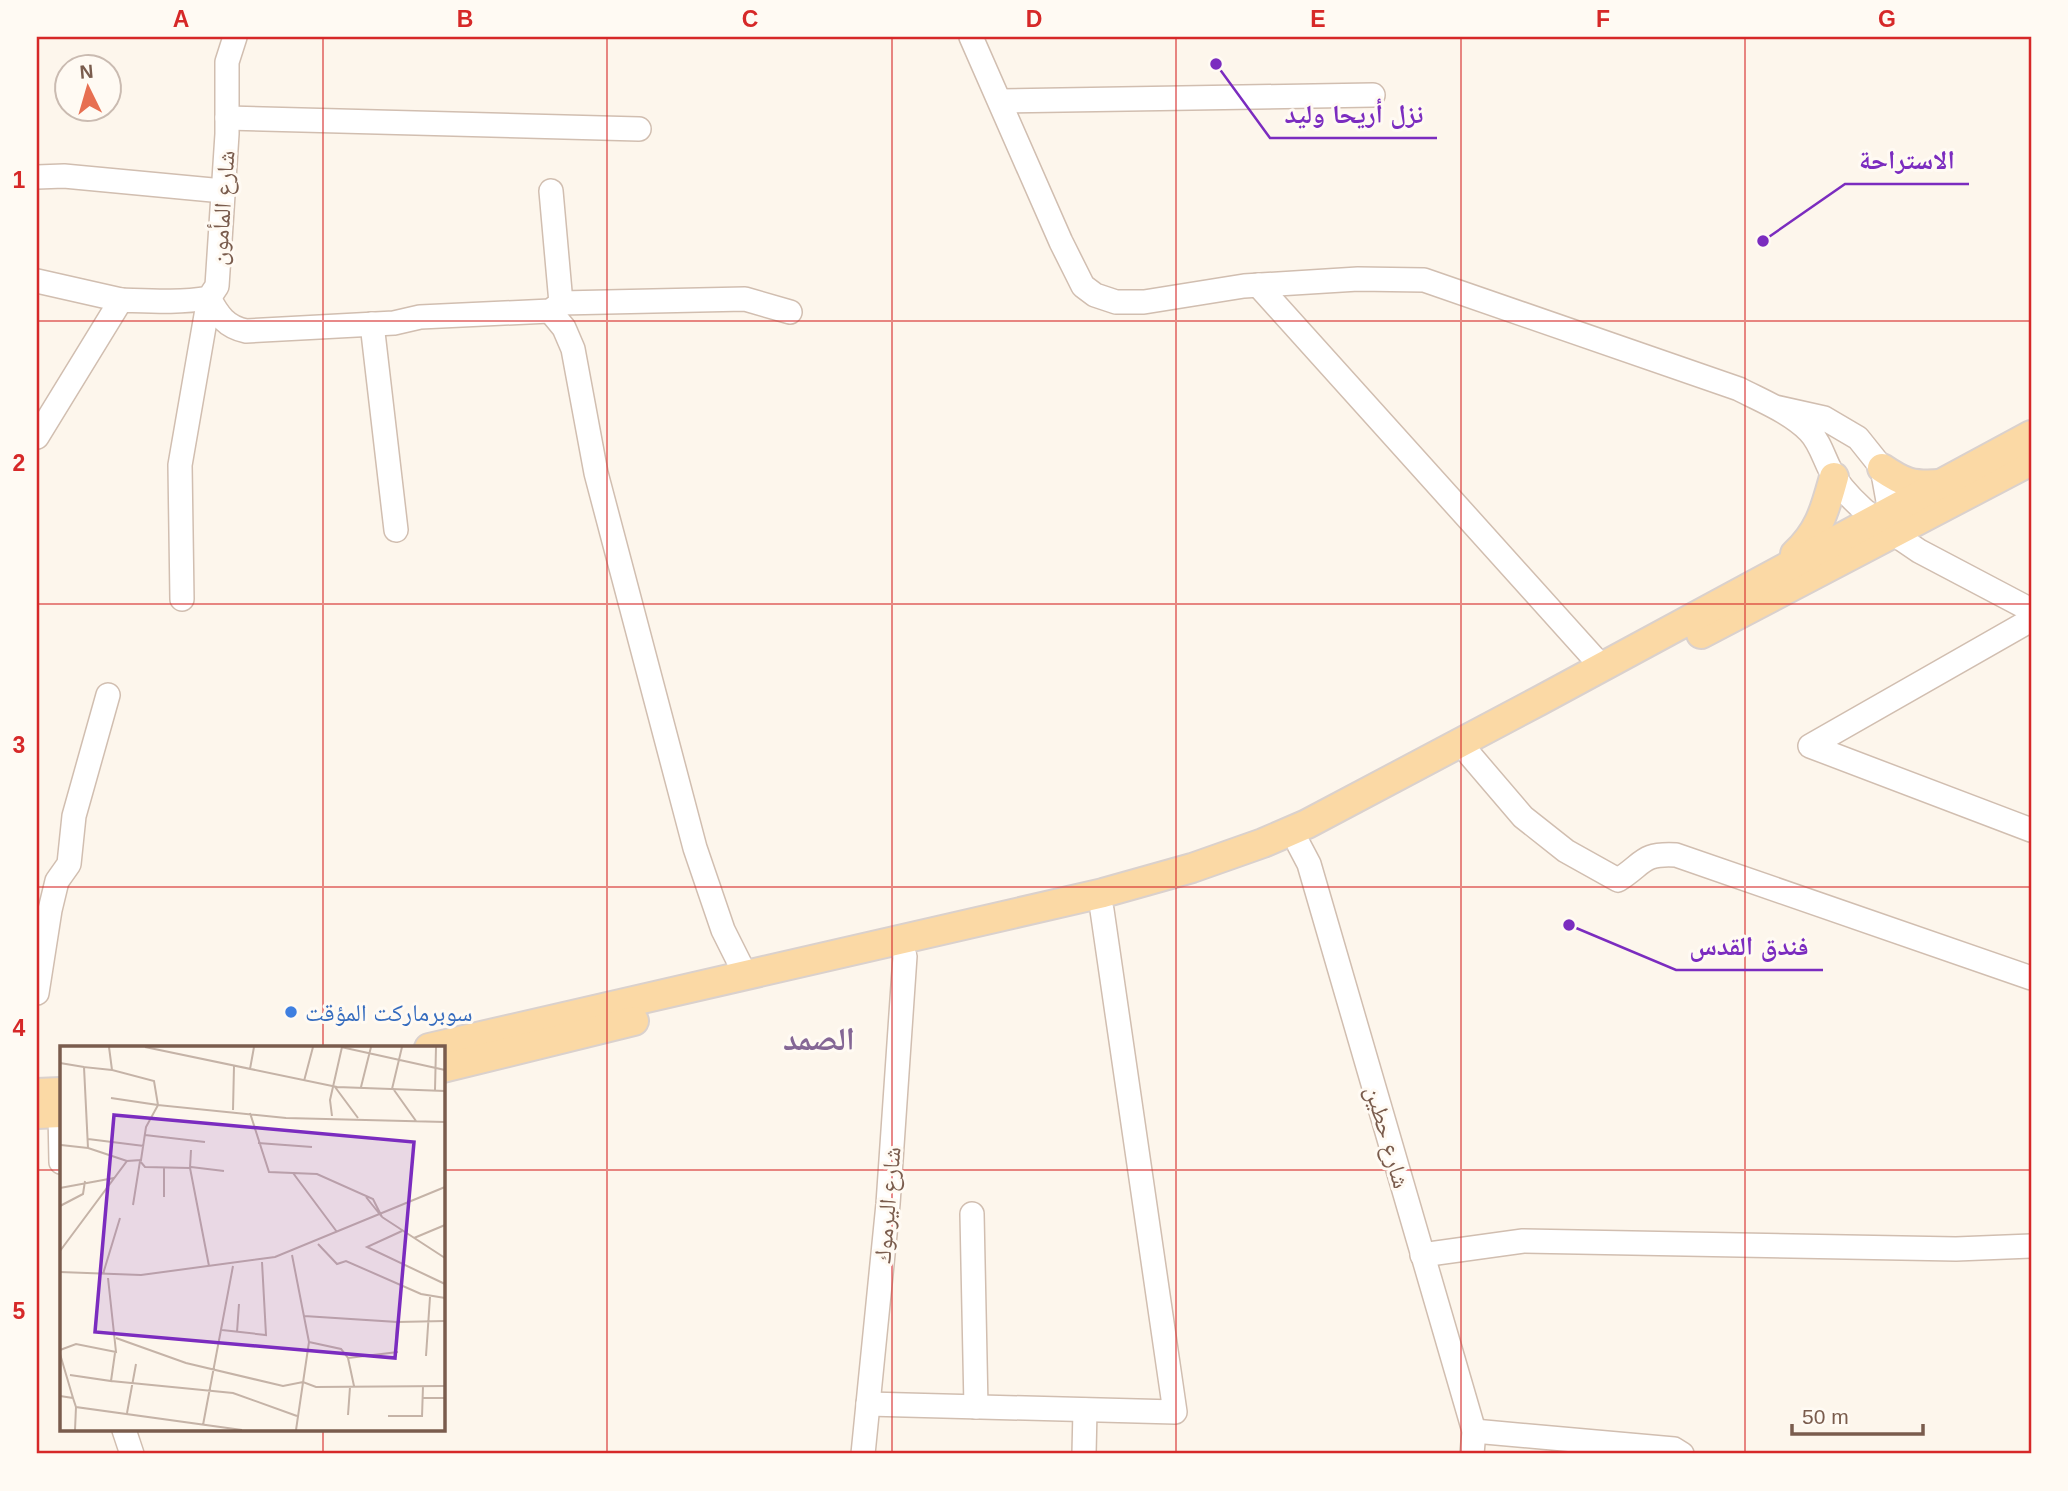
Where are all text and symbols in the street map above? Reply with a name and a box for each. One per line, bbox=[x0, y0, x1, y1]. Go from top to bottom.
text: A bbox=[173, 6, 189, 32]
text: B bbox=[457, 6, 473, 32]
text: C bbox=[742, 6, 758, 32]
text: D bbox=[1026, 6, 1042, 32]
text: E bbox=[1310, 6, 1326, 32]
text: F bbox=[1596, 6, 1610, 32]
text: G bbox=[1878, 6, 1896, 32]
north arrow bbox=[52, 52, 122, 122]
text: N bbox=[79, 61, 94, 83]
callout: نزل أريحا وليد bbox=[1270, 91, 1437, 138]
text: نزل أريحا وليد bbox=[1285, 98, 1424, 130]
callout: الاستراحة bbox=[1845, 137, 1969, 184]
text: الاستراحة bbox=[1859, 145, 1955, 175]
street label: شارع المأمون bbox=[205, 150, 241, 267]
text: 1 bbox=[13, 167, 26, 193]
text: 2 bbox=[13, 450, 25, 476]
text: 3 bbox=[13, 732, 25, 758]
callout: فندق القدس bbox=[1676, 923, 1823, 970]
text: فندق القدس bbox=[1689, 931, 1809, 962]
place label: سوبرماركت المؤقت bbox=[305, 999, 472, 1026]
marker: سوبرماركت المؤقت bbox=[283, 1004, 299, 1020]
text: 4 bbox=[13, 1015, 26, 1041]
district label: الصمد bbox=[783, 1021, 855, 1057]
inset map bbox=[60, 1046, 444, 1432]
street label: شارع حطين bbox=[1359, 1083, 1415, 1192]
street label: شارع اليرموك bbox=[868, 1146, 908, 1265]
text: 5 bbox=[13, 1298, 26, 1324]
scale bar bbox=[1792, 1393, 1923, 1437]
text: 50 m bbox=[1802, 1405, 1849, 1428]

